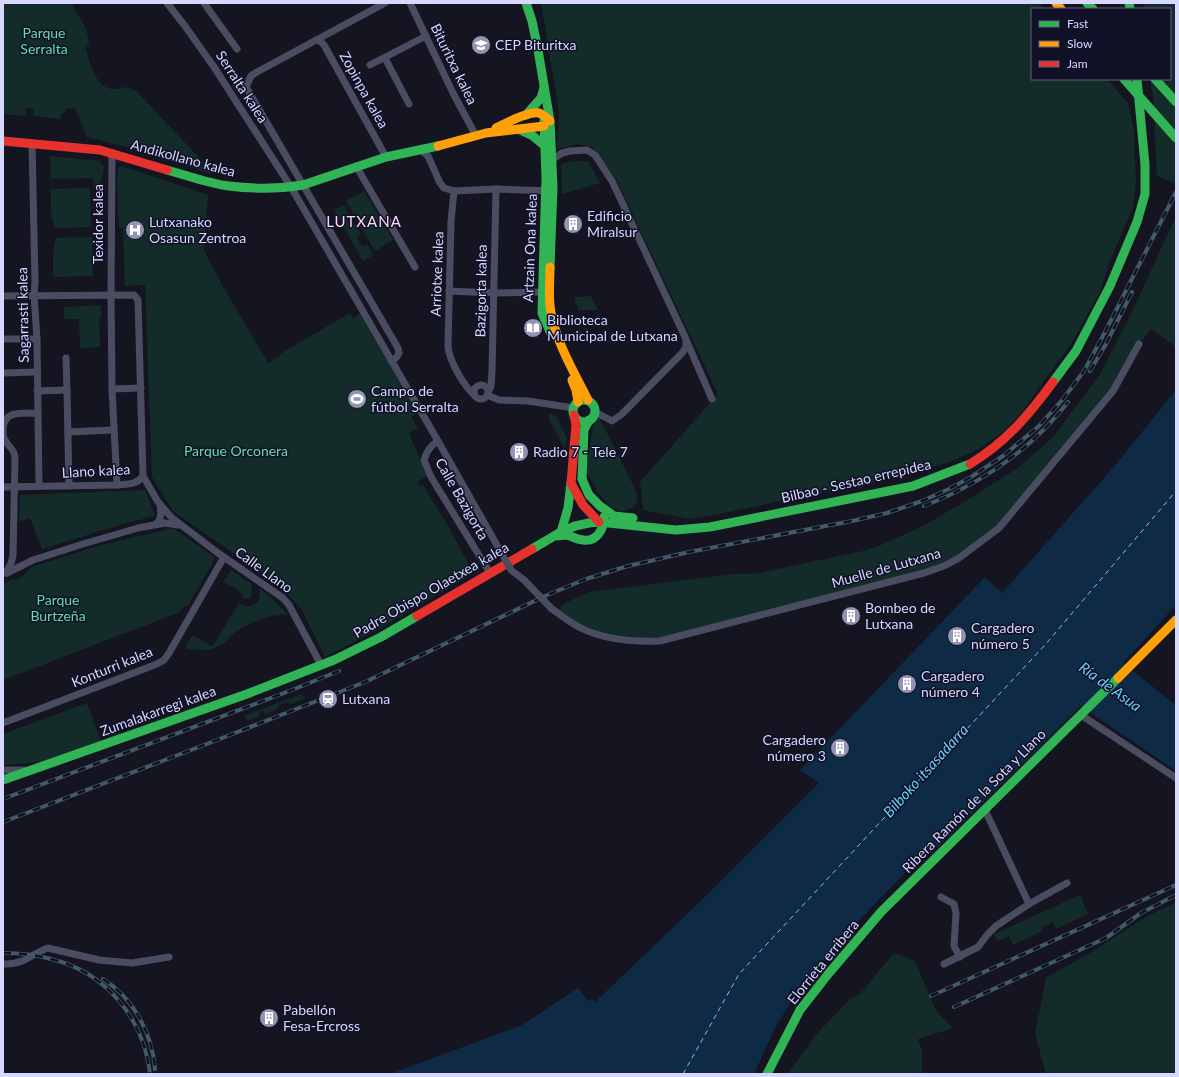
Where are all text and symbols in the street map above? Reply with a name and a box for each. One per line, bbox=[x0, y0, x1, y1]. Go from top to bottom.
legend bbox=[1031, 8, 1171, 80]
text: Fast bbox=[1067, 16, 1089, 31]
street label: Bituritxa kalea bbox=[428, 21, 481, 107]
park label: Parque Serralta bbox=[20, 24, 68, 57]
school or university icon: CEP Bituritxa bbox=[470, 34, 492, 56]
place label: CEP Bituritxa bbox=[495, 36, 577, 53]
text: Slow bbox=[1067, 36, 1093, 51]
street label: Serralta kalea bbox=[213, 47, 272, 126]
street label: Zopinpa kalea bbox=[336, 48, 393, 131]
text: Jam bbox=[1067, 56, 1088, 71]
street label: Andikollano kalea bbox=[129, 135, 237, 180]
street label: Texidor kalea bbox=[89, 184, 106, 264]
street label: Artzain Ona kalea bbox=[519, 193, 540, 303]
place label: Edificio Miralsur bbox=[587, 207, 637, 240]
district label: LUTXANA bbox=[326, 212, 402, 230]
place label: Lutxanako Osasun Zentroa bbox=[149, 213, 246, 246]
building icon: Edificio Miralsur bbox=[562, 213, 584, 235]
hospital icon: Lutxanako Osasun Zentroa bbox=[124, 219, 146, 241]
street label: Arriotxe kalea bbox=[427, 231, 446, 317]
street label: Bazigorta kalea bbox=[471, 244, 490, 338]
street label: Sagarrasti kalea bbox=[13, 267, 32, 363]
place label: Biblioteca Municipal de Lutxana bbox=[547, 311, 678, 344]
library icon: Biblioteca Municipal de Lutxana bbox=[522, 317, 544, 339]
place label: Campo de fútbol Serralta bbox=[371, 382, 459, 415]
sports icon: Campo de fútbol Serralta bbox=[346, 388, 368, 410]
building icon: Radio 7 - Tele 7 bbox=[508, 441, 530, 463]
park label: Parque Orconera bbox=[184, 442, 288, 459]
place label: Radio 7 - Tele 7 bbox=[533, 443, 628, 460]
street label: Calle Bazigorta bbox=[432, 455, 493, 543]
street label: Bilbao - Sestao errepidea bbox=[779, 455, 933, 506]
street label: Llano kalea bbox=[61, 460, 131, 481]
street label: Padre Obispo Olaetxea kalea bbox=[350, 538, 511, 641]
street label: Calle Llano bbox=[232, 543, 296, 596]
street label: Muelle de Lutxana bbox=[829, 544, 942, 591]
park label: Parque Burtzeña bbox=[30, 591, 86, 624]
place label: Bombeo de Lutxana bbox=[865, 599, 935, 632]
building icon: Bombeo de Lutxana bbox=[840, 605, 862, 627]
place label: Cargadero número 5 bbox=[971, 619, 1035, 652]
building icon: Cargadero número 5 bbox=[946, 625, 968, 647]
street label: Konturri kalea bbox=[69, 643, 155, 691]
water label: Ría de Asua bbox=[1076, 658, 1145, 715]
place label: Cargadero número 4 bbox=[921, 667, 985, 700]
building icon: Cargadero número 4 bbox=[896, 673, 918, 695]
street label: Zumalakarregi kalea bbox=[98, 682, 218, 739]
station icon: Lutxana bbox=[317, 688, 339, 710]
place label: Lutxana bbox=[342, 690, 390, 707]
water label: Bilboko itsasadarra bbox=[879, 720, 972, 820]
street label: Ribera Ramón de la Sota y Llano bbox=[898, 725, 1049, 876]
place label: Cargadero número 3 bbox=[763, 731, 826, 764]
building icon: Cargadero número 3 bbox=[829, 737, 851, 759]
street label: Elorrieta erribera bbox=[783, 916, 862, 1007]
place label: Pabellón Fesa-Ercross bbox=[283, 1001, 360, 1034]
building icon: Pabellón Fesa-Ercross bbox=[258, 1007, 280, 1029]

